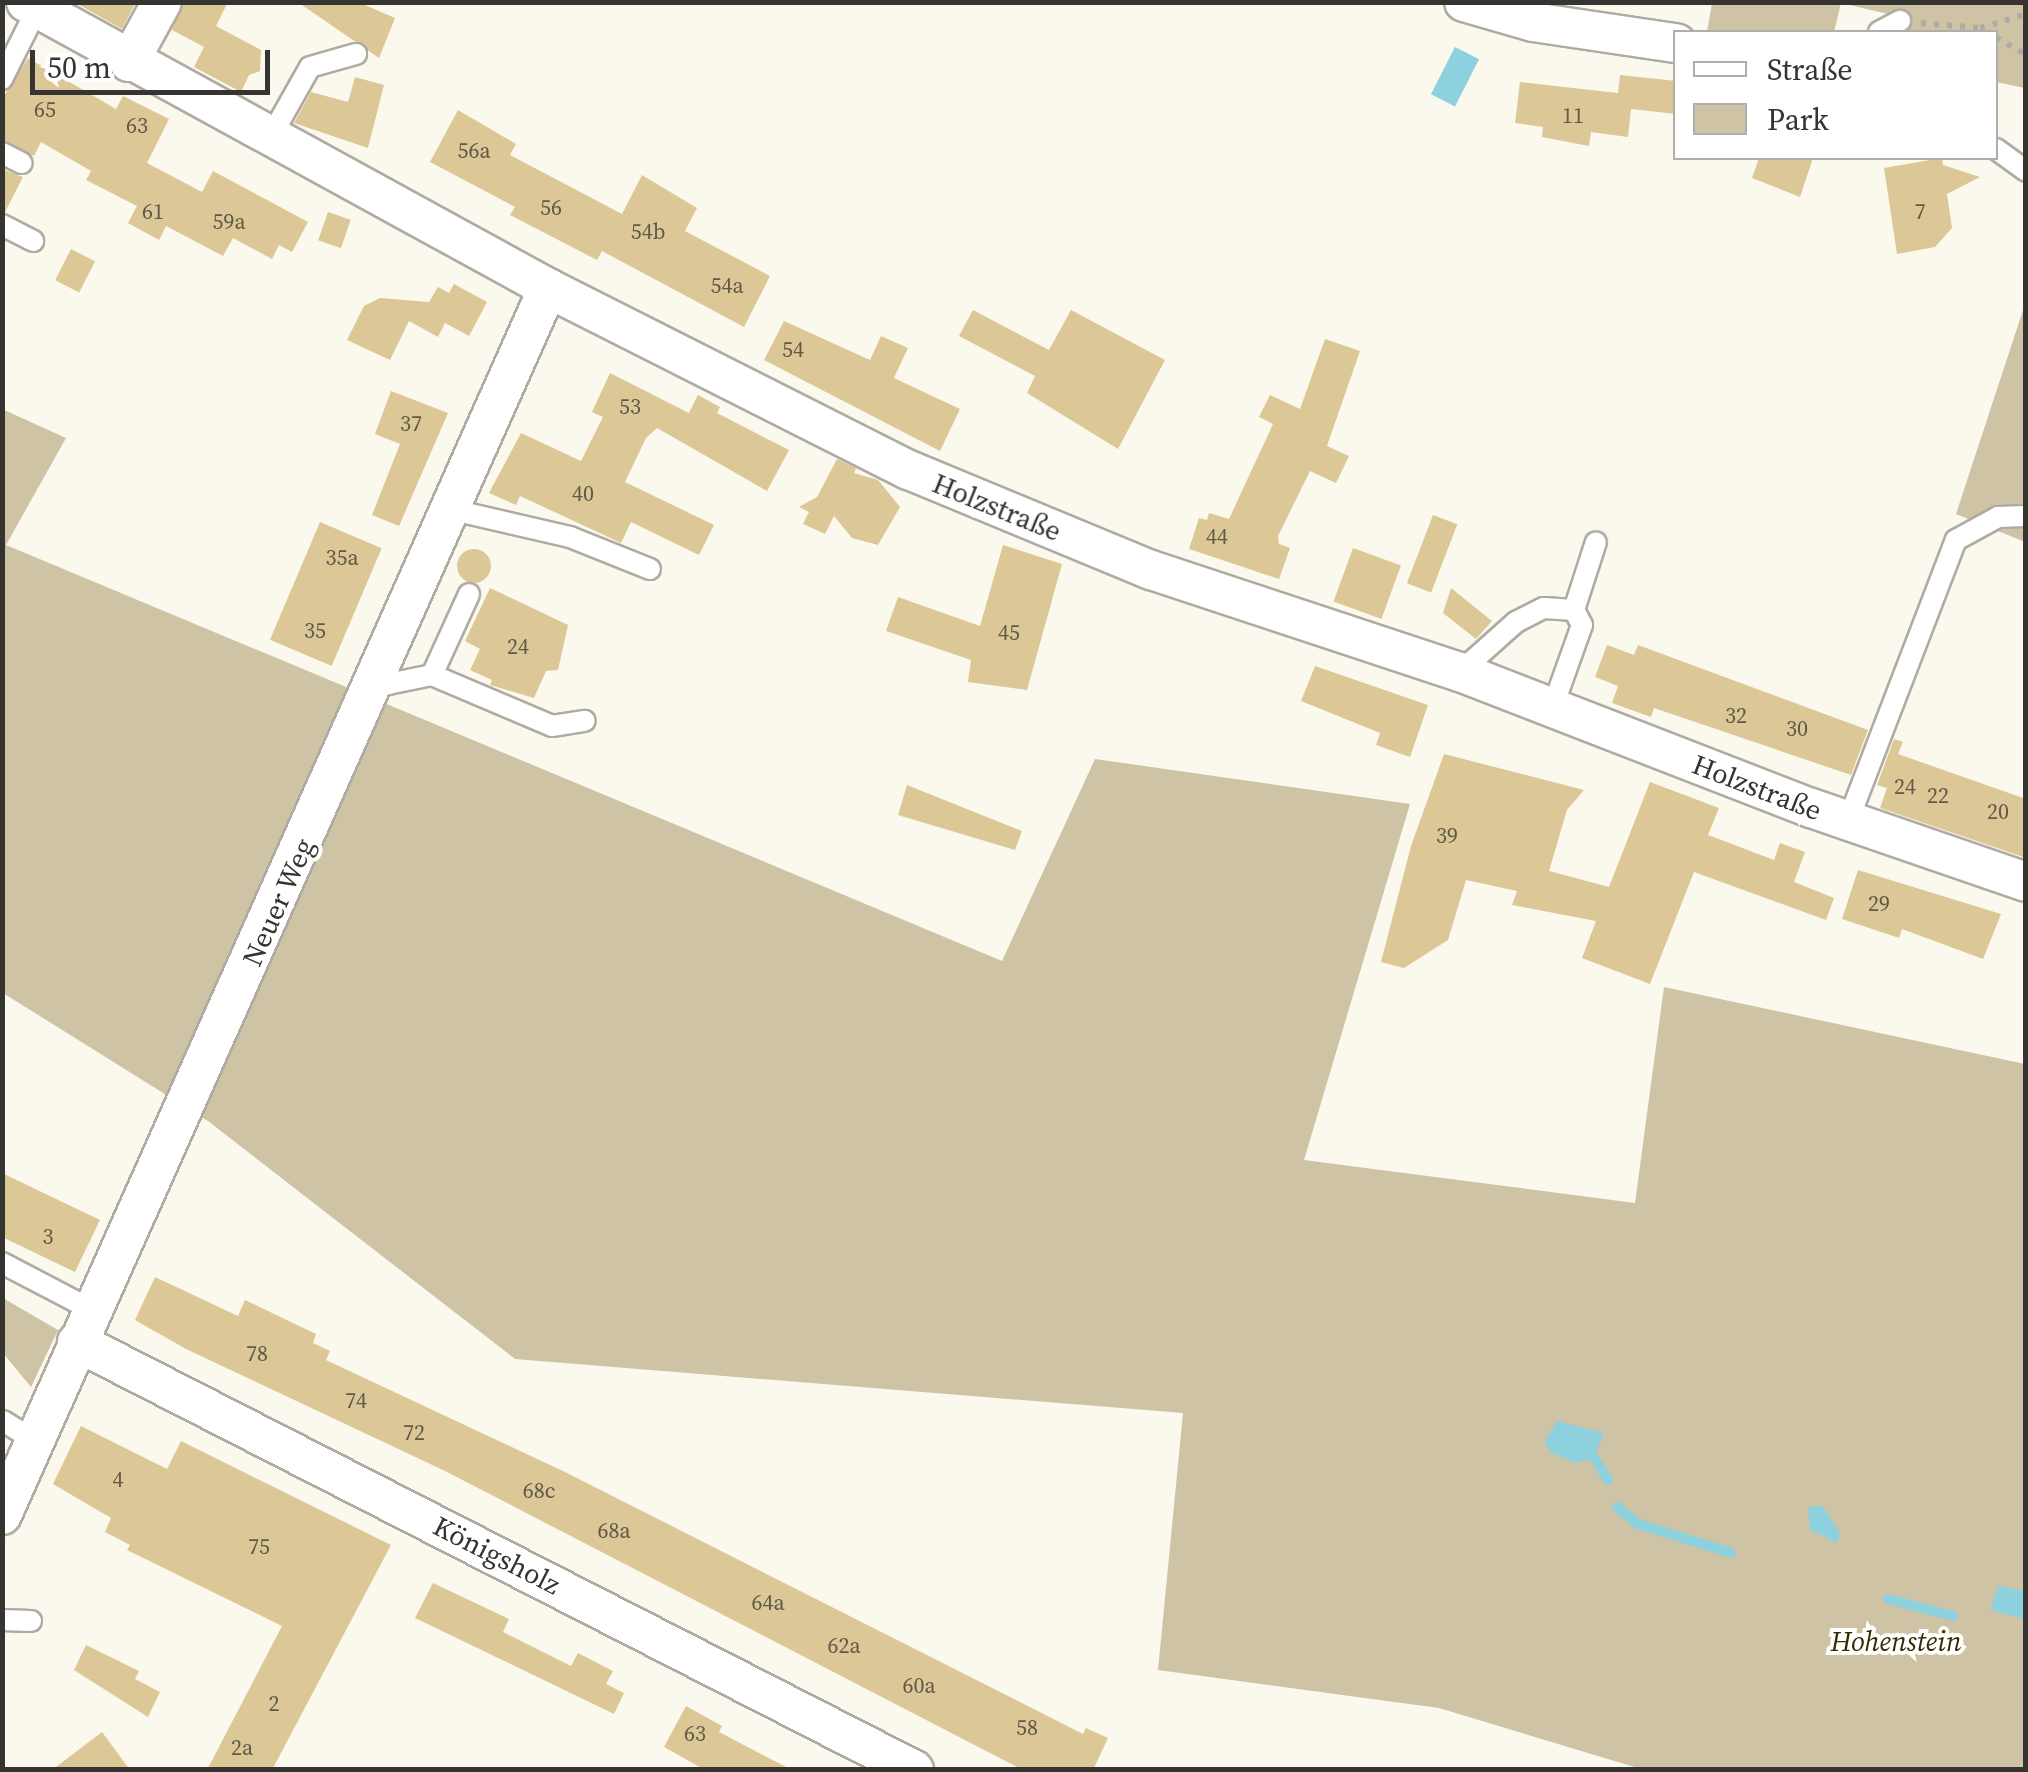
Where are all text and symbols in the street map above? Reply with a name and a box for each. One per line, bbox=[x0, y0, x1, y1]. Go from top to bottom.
scale bar bbox=[35, 30, 275, 92]
legend bbox=[1673, 30, 1998, 160]
text: 50 m bbox=[47, 47, 111, 88]
text: Straße bbox=[1767, 49, 1853, 90]
house number: 65 bbox=[34, 97, 56, 123]
text: Park bbox=[1767, 99, 1829, 140]
house number: 11 bbox=[1562, 103, 1584, 129]
house number: 63 bbox=[126, 113, 148, 139]
house number: 56a bbox=[457, 138, 491, 164]
house number: 56 bbox=[540, 195, 562, 221]
house number: 61 bbox=[142, 199, 164, 225]
house number: 7 bbox=[1915, 199, 1925, 225]
house number: 59a bbox=[212, 209, 246, 235]
house number: 54b bbox=[631, 219, 665, 245]
house number: 54a bbox=[710, 273, 744, 299]
house number: 54 bbox=[782, 337, 804, 363]
house number: 53 bbox=[619, 394, 641, 420]
house number: 37 bbox=[400, 411, 422, 437]
street label: Holzstraße bbox=[928, 466, 1066, 548]
house number: 40 bbox=[572, 481, 594, 507]
house number: 44 bbox=[1206, 524, 1228, 550]
house number: 35a bbox=[325, 545, 359, 571]
house number: 35 bbox=[304, 618, 326, 644]
house number: 45 bbox=[998, 620, 1020, 646]
house number: 24 bbox=[507, 634, 529, 660]
house number: 32 bbox=[1725, 703, 1747, 729]
house number: 30 bbox=[1786, 716, 1808, 742]
street label: Holzstraße bbox=[1688, 747, 1826, 827]
house number: 24 bbox=[1894, 774, 1916, 800]
house number: 22 bbox=[1927, 783, 1949, 809]
house number: 20 bbox=[1987, 799, 2009, 825]
house number: 39 bbox=[1436, 823, 1458, 849]
street label: Neuer Weg bbox=[235, 833, 321, 971]
house number: 29 bbox=[1868, 891, 1890, 917]
house number: 3 bbox=[43, 1224, 53, 1250]
house number: 78 bbox=[246, 1341, 268, 1367]
house number: 74 bbox=[345, 1388, 367, 1414]
house number: 72 bbox=[403, 1420, 425, 1446]
house number: 4 bbox=[113, 1467, 123, 1493]
house number: 68c bbox=[523, 1478, 555, 1504]
street label: Königsholz bbox=[428, 1509, 566, 1601]
house number: 68a bbox=[597, 1518, 631, 1544]
house number: 75 bbox=[248, 1534, 270, 1560]
house number: 64a bbox=[751, 1590, 785, 1616]
park label: Hohenstein bbox=[1831, 1624, 1961, 1658]
house number: 62a bbox=[827, 1633, 861, 1659]
house number: 60a bbox=[902, 1673, 936, 1699]
house number: 2 bbox=[269, 1691, 279, 1717]
house number: 58 bbox=[1016, 1715, 1038, 1741]
house number: 63 bbox=[684, 1721, 706, 1747]
house number: 2a bbox=[231, 1735, 253, 1761]

